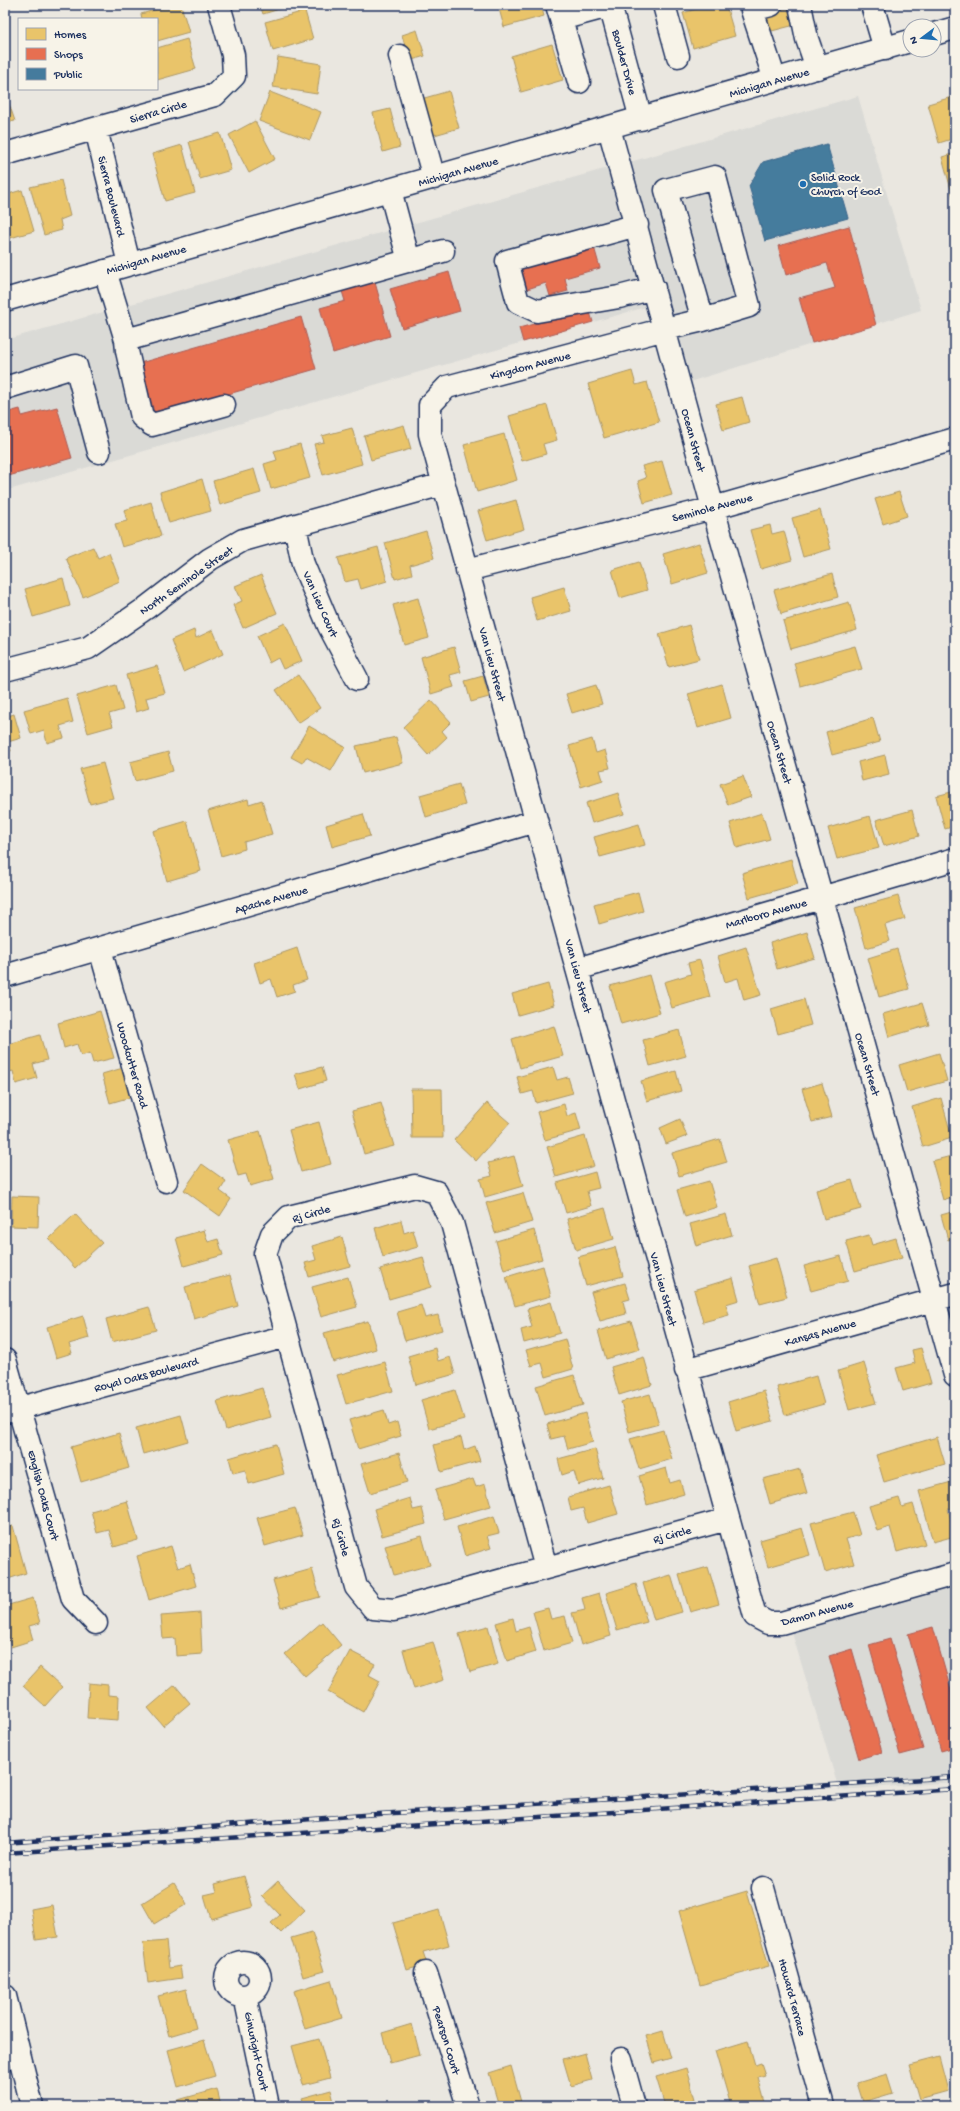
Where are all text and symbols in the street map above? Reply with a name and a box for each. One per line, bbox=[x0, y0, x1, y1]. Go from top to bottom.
legend bbox=[18, 18, 158, 90]
north arrow bbox=[902, 18, 942, 58]
street label: Boulder Drive bbox=[607, 27, 639, 98]
text: Homes bbox=[54, 29, 87, 43]
text: N bbox=[908, 35, 921, 45]
text: Shops bbox=[54, 49, 83, 63]
street label: Michigan Avenue bbox=[728, 66, 812, 102]
text: Public bbox=[53, 69, 83, 83]
street label: Sierra Circle bbox=[128, 98, 189, 128]
street label: Sierra Boulevard bbox=[93, 155, 127, 239]
street label: Michigan Avenue bbox=[417, 155, 501, 191]
place label: Solid Rock Church of God bbox=[811, 172, 882, 200]
marker: Solid Rock Church of God bbox=[798, 179, 808, 189]
street label: Michigan Avenue bbox=[105, 243, 189, 279]
street label: Kingdom Avenue bbox=[489, 349, 573, 384]
street label: Ocean Street bbox=[677, 407, 707, 475]
street label: Seminole Avenue bbox=[671, 491, 755, 526]
street label: North Seminole Street bbox=[138, 543, 238, 619]
street label: Van Lieu Court bbox=[298, 569, 340, 641]
street label: Van Lieu Street bbox=[474, 625, 508, 704]
street label: Ocean Street bbox=[762, 720, 794, 787]
street label: Apache Avenue bbox=[233, 884, 310, 918]
street label: Marlboro Avenue bbox=[724, 896, 810, 933]
street label: Van Lieu Street bbox=[560, 937, 594, 1016]
street label: Woodcutter Road bbox=[112, 1021, 150, 1111]
street label: Ocean Street bbox=[850, 1032, 882, 1099]
street label: Rj Circle bbox=[291, 1203, 333, 1227]
street label: Van Lieu Street bbox=[645, 1250, 679, 1329]
street label: Kansas Avenue bbox=[783, 1317, 859, 1351]
street label: Royal Oaks Boulevard bbox=[93, 1355, 201, 1397]
street label: English Oaks Court bbox=[23, 1449, 61, 1543]
street label: Rj Circle bbox=[328, 1517, 352, 1559]
street label: Rj Circle bbox=[652, 1524, 694, 1548]
street label: Damon Avenue bbox=[779, 1597, 856, 1631]
street label: Howard Terrace bbox=[774, 1957, 808, 2038]
street label: Pearson Court bbox=[428, 2004, 462, 2077]
street label: Ginwright Court bbox=[240, 2011, 270, 2093]

